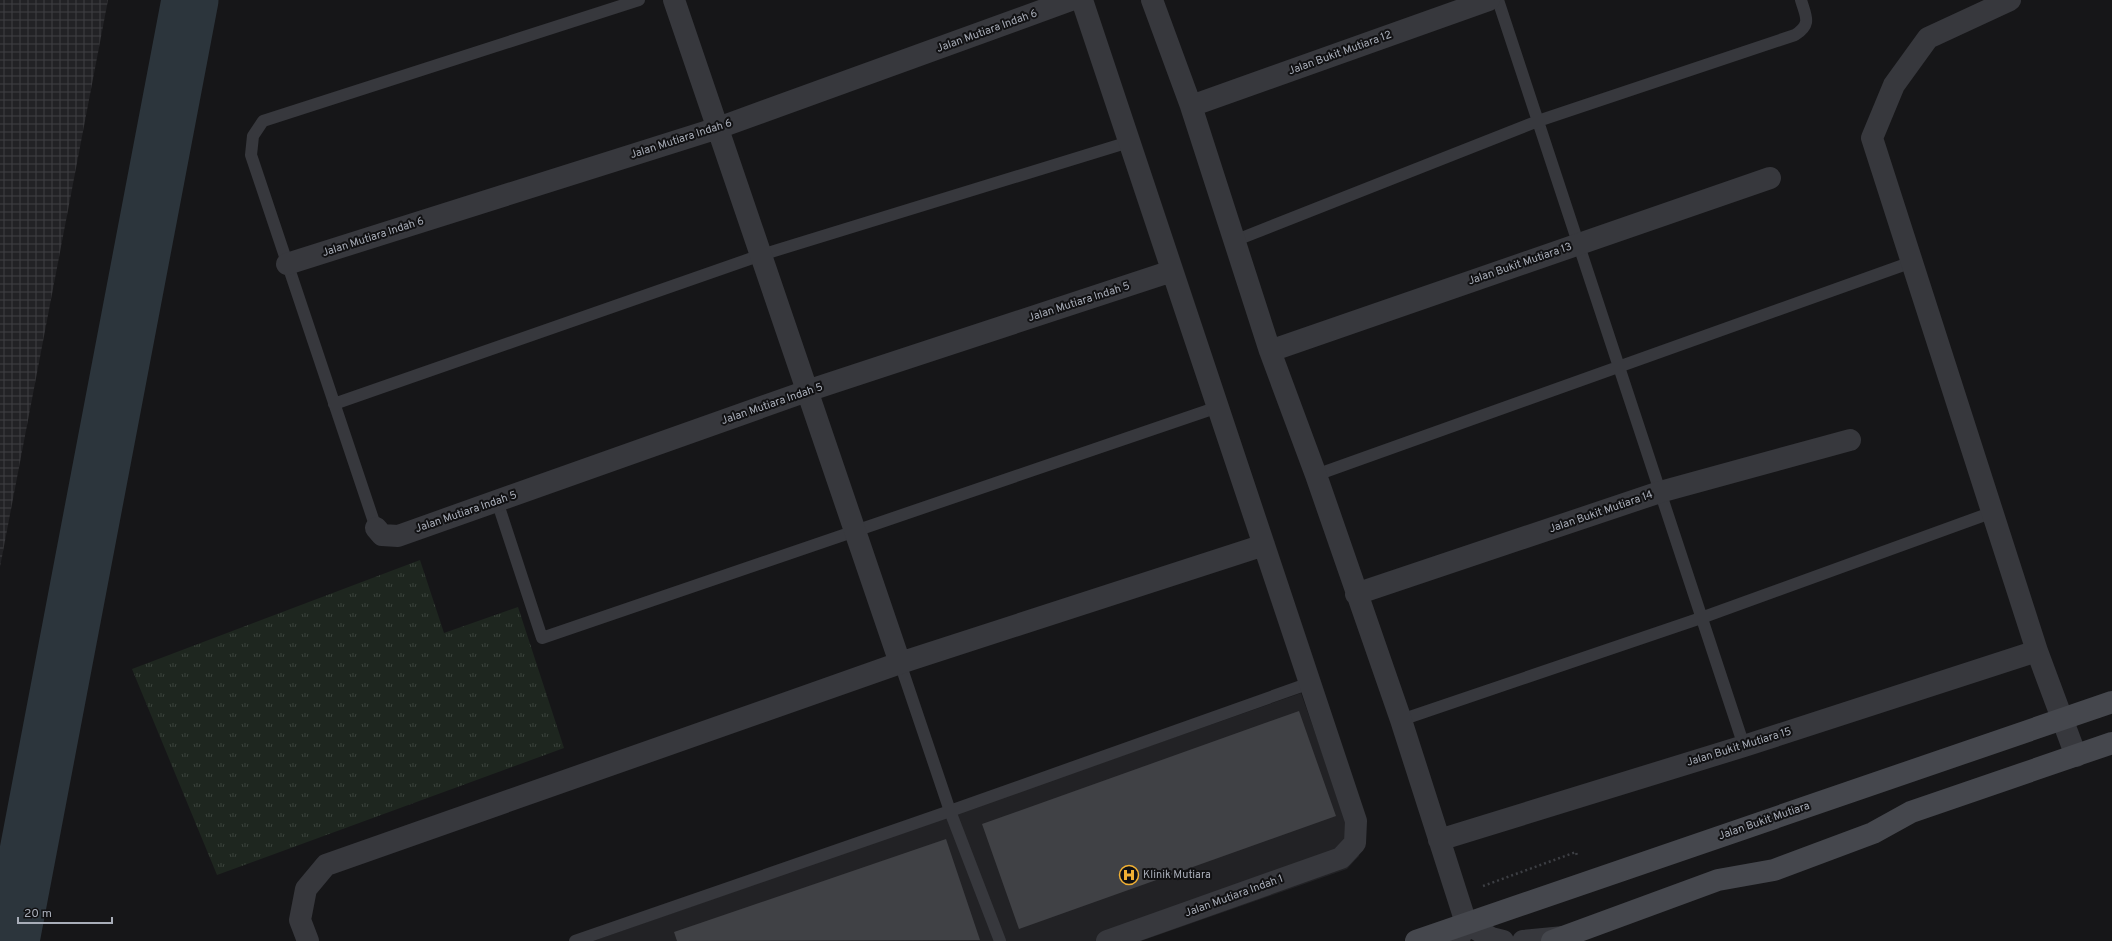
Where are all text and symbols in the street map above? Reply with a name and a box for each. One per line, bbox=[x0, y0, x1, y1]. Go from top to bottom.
street label: Jalan Mutiara Indah 6 bbox=[935, 6, 1039, 56]
street label: Jalan Bukit Mutiara 12 bbox=[1286, 28, 1394, 78]
street label: Jalan Mutiara Indah 6 bbox=[628, 116, 734, 162]
street label: Jalan Mutiara Indah 6 bbox=[320, 214, 426, 260]
street label: Jalan Bukit Mutiara 13 bbox=[1466, 240, 1574, 288]
street label: Jalan Mutiara Indah 5 bbox=[1026, 279, 1132, 325]
street label: Jalan Mutiara Indah 5 bbox=[719, 380, 825, 428]
street label: Jalan Mutiara Indah 5 bbox=[413, 488, 519, 536]
street label: Jalan Bukit Mutiara 14 bbox=[1547, 488, 1655, 536]
street label: Jalan Bukit Mutiara 15 bbox=[1685, 724, 1793, 770]
street label: Jalan Bukit Mutiara bbox=[1716, 799, 1812, 843]
hospital icon: Klinik Mutiara bbox=[1118, 864, 1140, 886]
place label: Klinik Mutiara bbox=[1143, 868, 1211, 882]
street label: Jalan Mutiara Indah 1 bbox=[1183, 872, 1285, 920]
scale bar bbox=[18, 899, 112, 925]
text: 20 m bbox=[24, 906, 52, 922]

